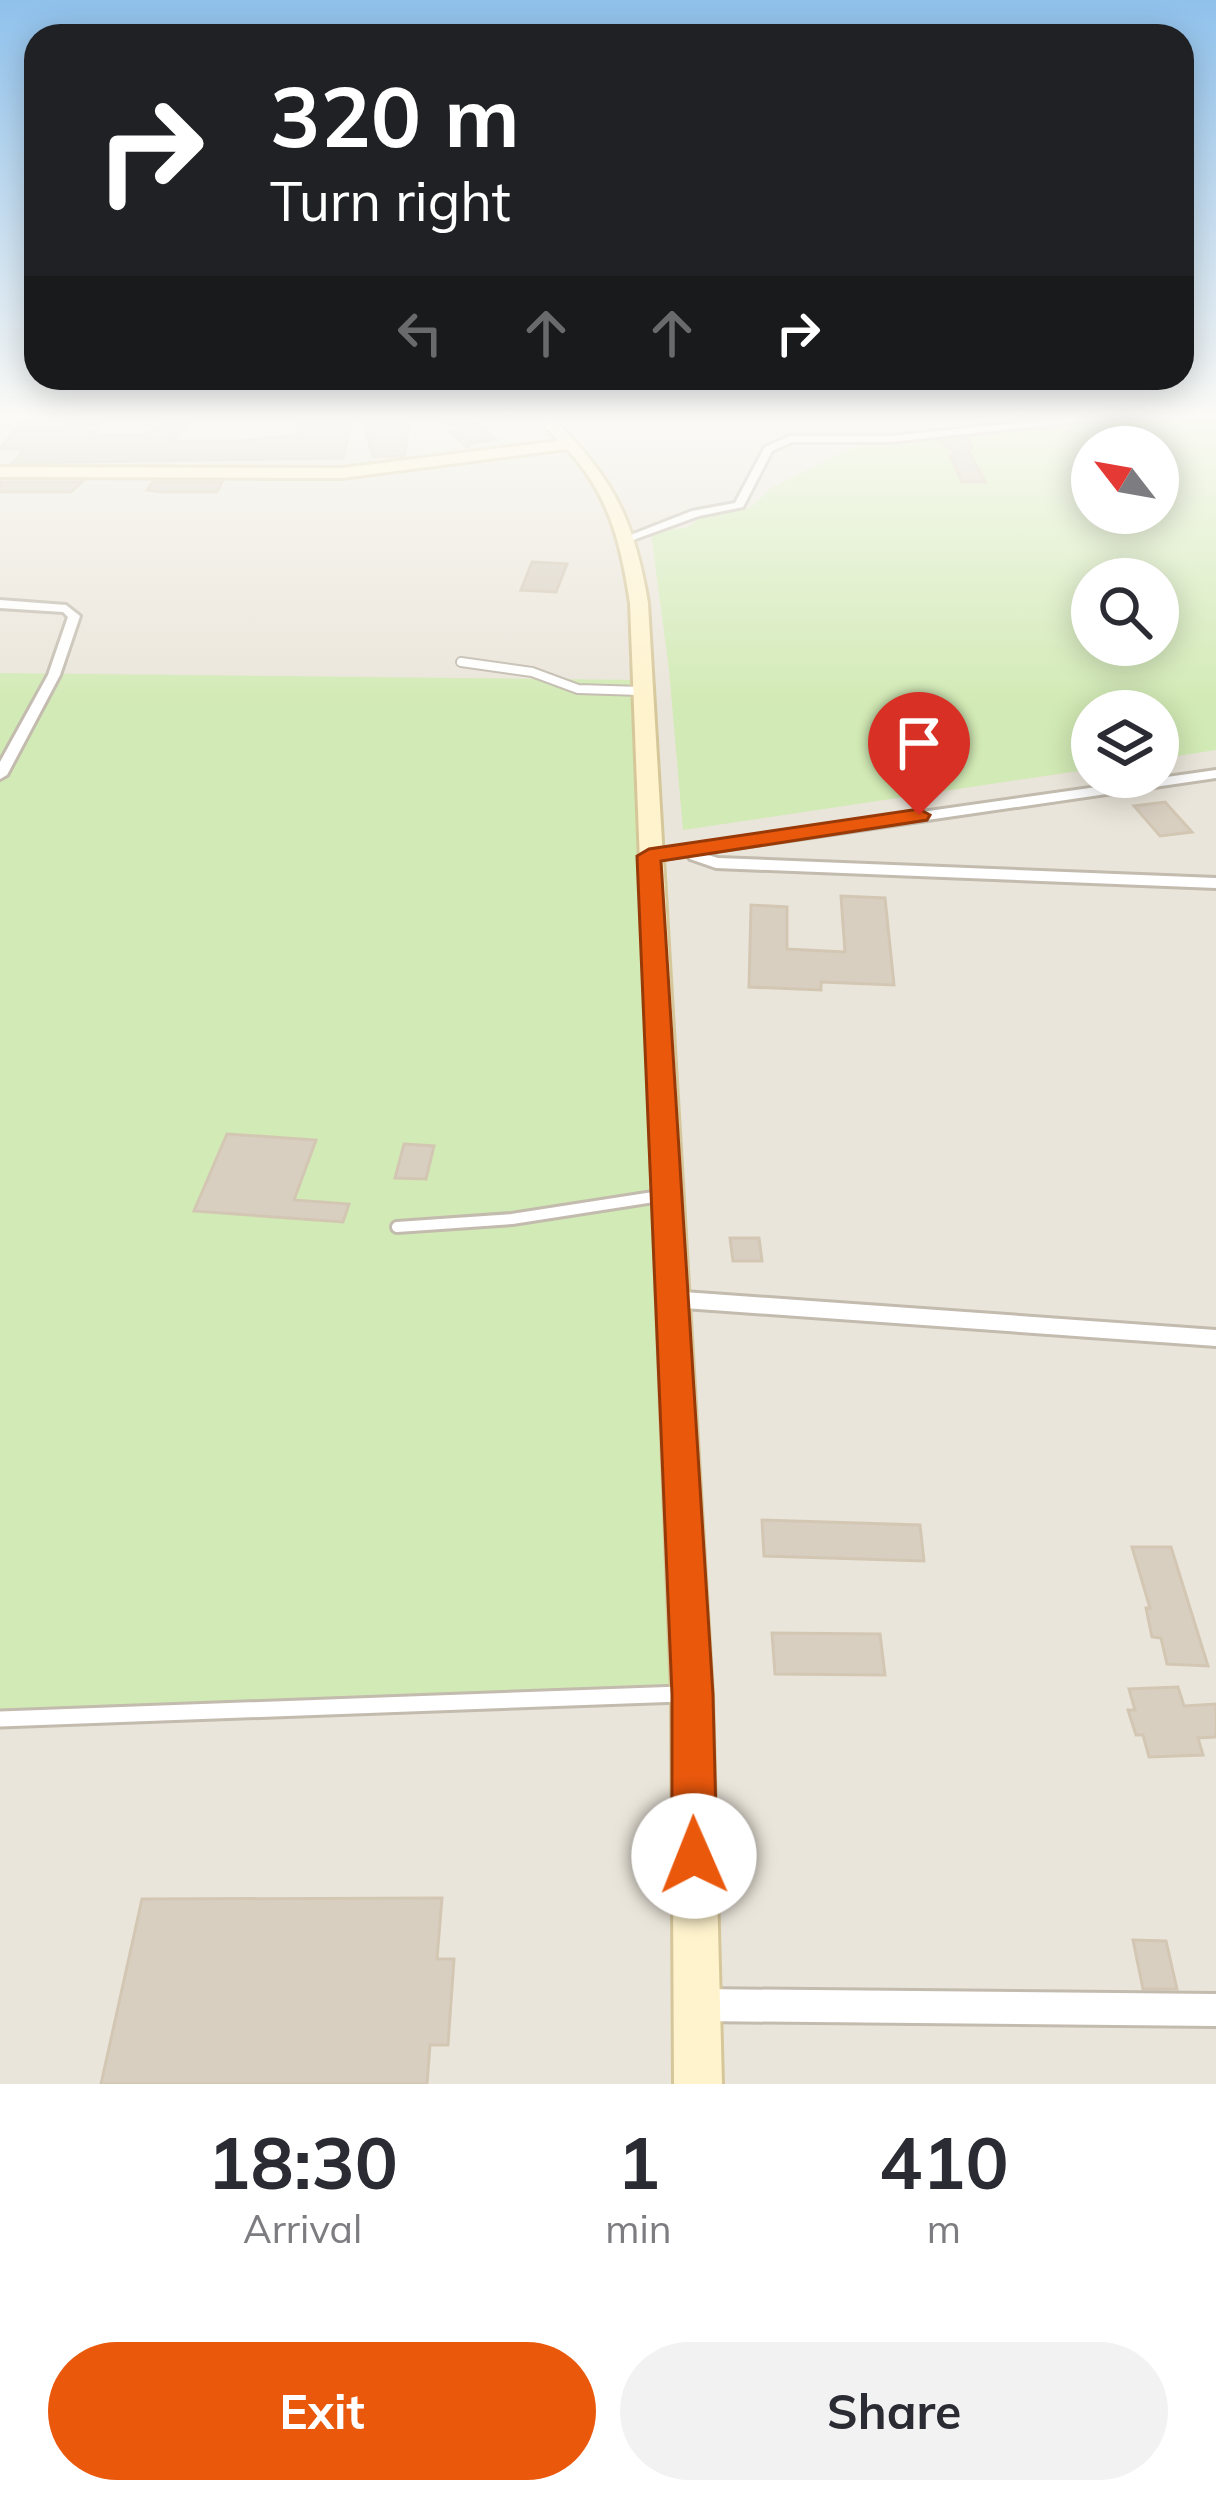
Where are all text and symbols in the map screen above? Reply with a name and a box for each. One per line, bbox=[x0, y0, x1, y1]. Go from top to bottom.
text: 320 m bbox=[270, 63, 520, 168]
icon: right bbox=[72, 72, 228, 228]
text: Turn right bbox=[270, 167, 511, 235]
icon: left bbox=[387, 300, 453, 366]
icon: ahead bbox=[513, 300, 579, 366]
icon: ahead bbox=[639, 300, 705, 366]
icon: right bbox=[765, 300, 831, 366]
north arrow bbox=[1071, 426, 1179, 534]
map controls bbox=[1071, 426, 1179, 798]
button: search bbox=[1071, 558, 1179, 666]
button: layers bbox=[1071, 690, 1179, 798]
pin bbox=[868, 692, 970, 815]
icon: arrive bbox=[886, 710, 952, 776]
position arrow bbox=[631, 1793, 757, 1919]
text: 18:30 bbox=[207, 2117, 398, 2207]
text: 1 bbox=[617, 2117, 660, 2207]
text: 410 bbox=[879, 2117, 1009, 2207]
text: Arrival bbox=[243, 2204, 362, 2253]
text: min bbox=[605, 2204, 672, 2253]
text: m bbox=[927, 2204, 961, 2253]
button: Exit bbox=[48, 2342, 596, 2480]
button: Share bbox=[620, 2342, 1168, 2480]

